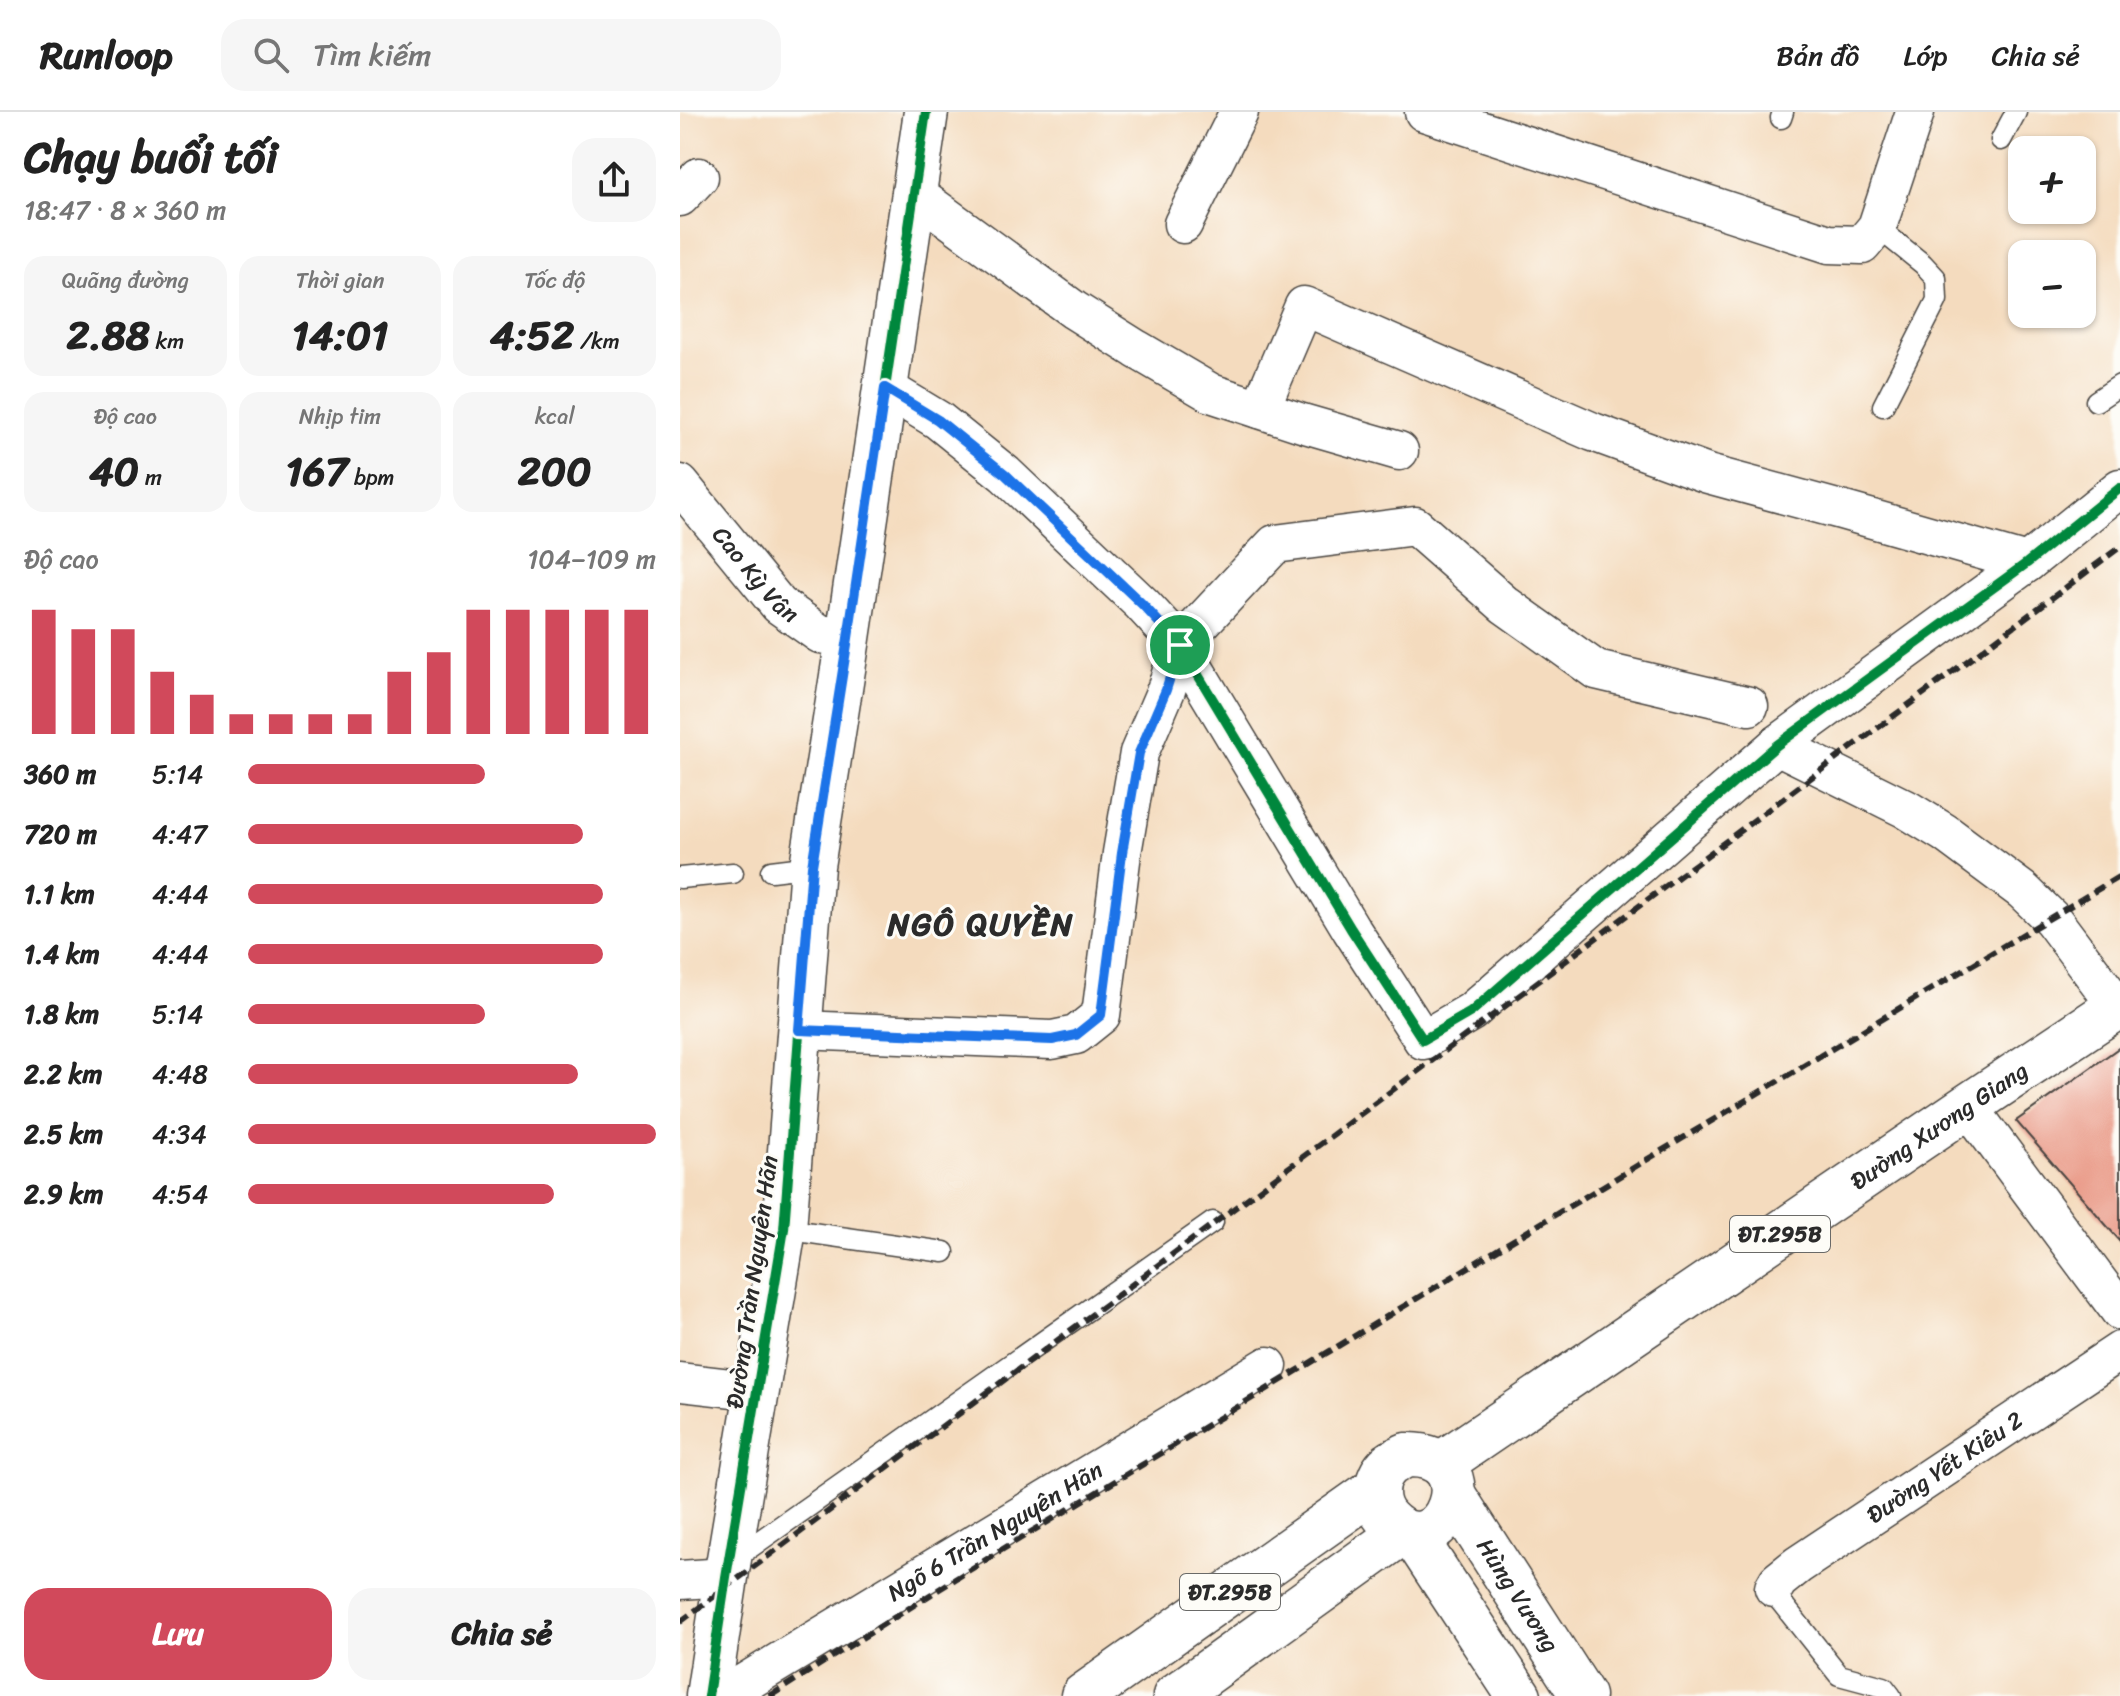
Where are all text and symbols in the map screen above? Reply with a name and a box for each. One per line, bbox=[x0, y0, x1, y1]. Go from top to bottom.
search box bbox=[221, 19, 781, 91]
text: Runloop bbox=[40, 22, 173, 89]
text: Tìm kiếm bbox=[313, 28, 431, 82]
text: Bản đồ bbox=[1776, 31, 1859, 80]
text: Lớp bbox=[1903, 31, 1948, 80]
text: Chia sẻ bbox=[1992, 31, 2080, 80]
icon: search bbox=[249, 33, 293, 77]
text: Chạy buổi tối bbox=[24, 118, 278, 196]
map controls bbox=[2008, 136, 2096, 328]
button: + bbox=[2008, 136, 2096, 224]
button: share bbox=[572, 138, 656, 222]
text: 18:47 · 8 × 360 m bbox=[24, 187, 226, 233]
button: − bbox=[2008, 240, 2096, 328]
text: Quãng đường bbox=[62, 261, 189, 300]
text: Thời gian bbox=[296, 261, 384, 300]
text: Tốc độ bbox=[524, 261, 585, 300]
text: 2.88 bbox=[66, 300, 150, 371]
text: 14:01 bbox=[292, 300, 388, 371]
text: 4:52 bbox=[490, 300, 574, 371]
text: km bbox=[150, 322, 184, 361]
text: /km bbox=[574, 322, 620, 361]
text: Độ cao bbox=[94, 397, 157, 436]
text: Nhịp tim bbox=[299, 397, 381, 436]
text: kcal bbox=[535, 397, 575, 436]
text: 40 bbox=[89, 436, 139, 507]
text: 167 bbox=[285, 436, 348, 507]
text: 200 bbox=[518, 436, 591, 507]
text: m bbox=[139, 458, 162, 497]
text: bpm bbox=[348, 458, 395, 497]
street label: Cao Kỳ Vân bbox=[701, 516, 808, 634]
text: Độ cao bbox=[24, 536, 99, 582]
text: 104–109 m bbox=[527, 536, 656, 582]
pin bbox=[1146, 611, 1214, 679]
icon: arrive bbox=[1158, 623, 1202, 667]
text: 360 m bbox=[24, 751, 96, 797]
text: 5:14 bbox=[152, 751, 203, 797]
text: 720 m bbox=[24, 811, 97, 857]
text: 4:47 bbox=[152, 811, 207, 857]
text: 1.1 km bbox=[24, 871, 95, 917]
text: 4:44 bbox=[152, 871, 209, 917]
district label: NGÔ QUYỀN bbox=[886, 896, 1075, 953]
text: 1.4 km bbox=[24, 931, 100, 977]
text: 4:44 bbox=[152, 931, 209, 977]
text: 1.8 km bbox=[24, 991, 99, 1037]
text: 5:14 bbox=[152, 991, 203, 1037]
street label: Đường Xương Giang bbox=[1841, 1050, 2037, 1202]
text: 2.2 km bbox=[24, 1051, 102, 1097]
text: 4:48 bbox=[152, 1051, 208, 1097]
text: 2.5 km bbox=[24, 1111, 103, 1157]
text: 4:34 bbox=[152, 1111, 207, 1157]
street label: Đường Trần Nguyên Hãn bbox=[713, 1153, 791, 1411]
text: 2.9 km bbox=[24, 1171, 103, 1217]
text: 4:54 bbox=[152, 1171, 208, 1217]
road number: ĐT.295B bbox=[1730, 1216, 1830, 1252]
street label: Đường Yết Kiêu 2 bbox=[1858, 1400, 2032, 1535]
street label: Ngõ 6 Trần Nguyên Hãn bbox=[879, 1450, 1111, 1613]
street label: Hùng Vương bbox=[1465, 1529, 1571, 1661]
road number: ĐT.295B bbox=[1180, 1574, 1280, 1610]
button: Lưu bbox=[24, 1588, 332, 1680]
button: Chia sẻ bbox=[348, 1588, 656, 1680]

